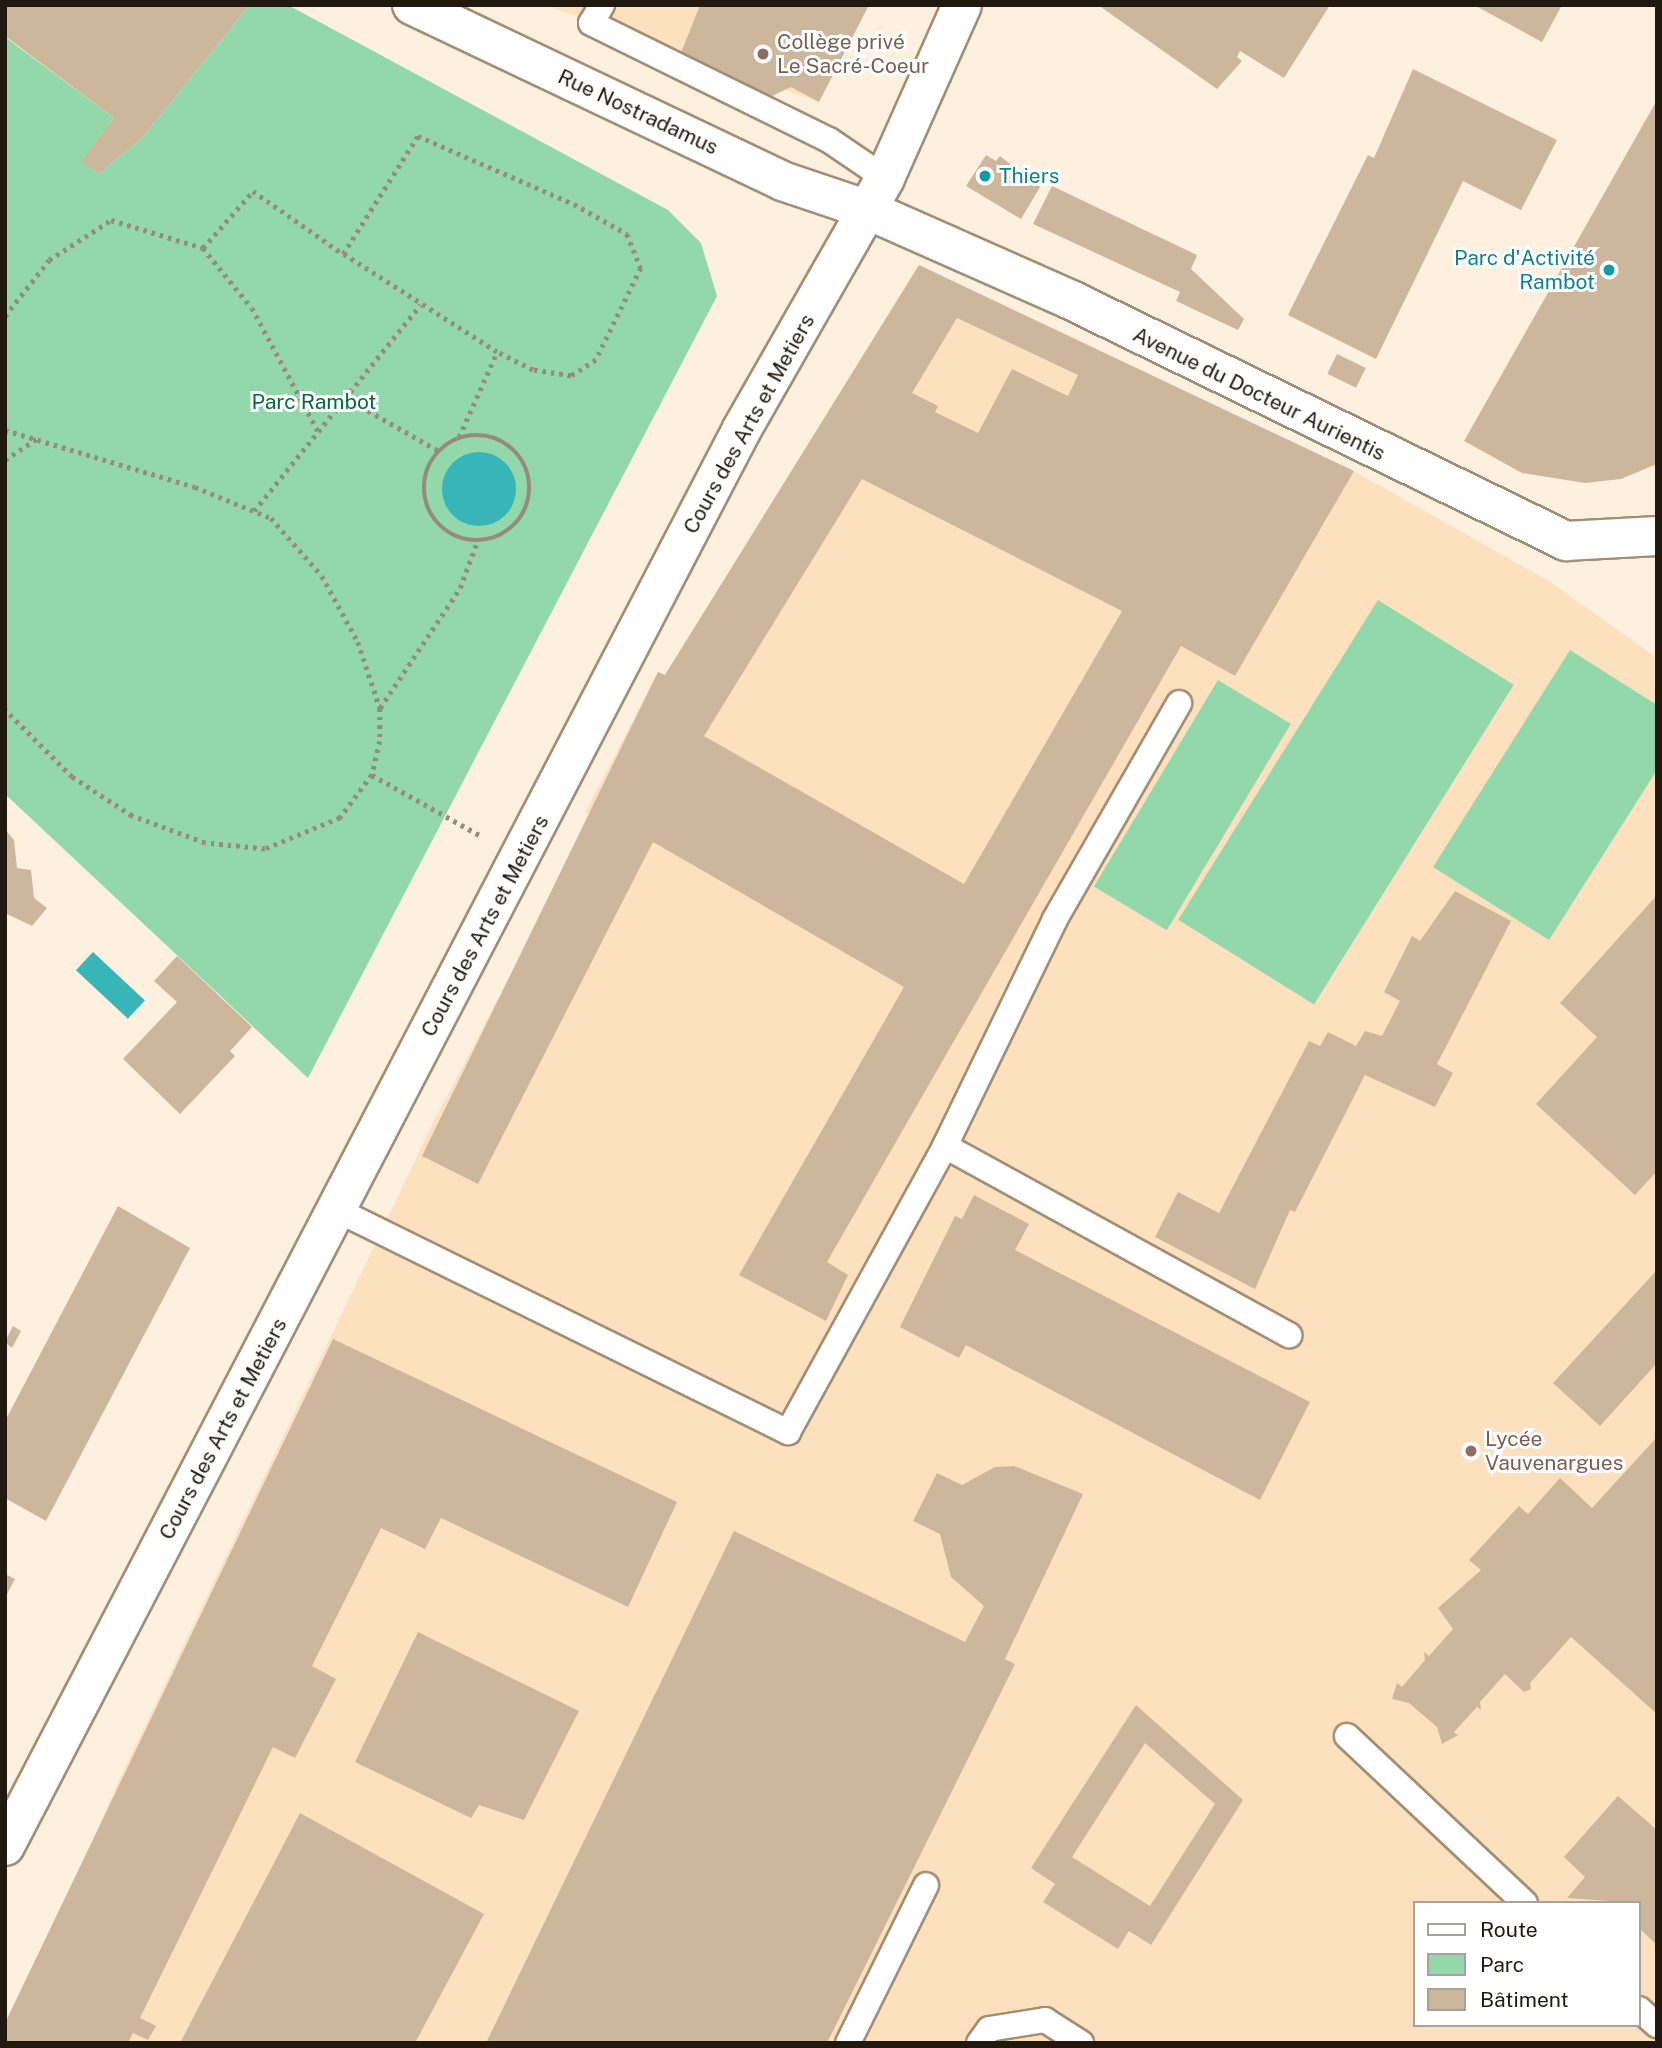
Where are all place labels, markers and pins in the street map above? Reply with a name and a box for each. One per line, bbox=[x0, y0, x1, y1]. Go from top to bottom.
place label: Collège privé Le Sacré-Coeur bbox=[777, 29, 929, 79]
marker: Collège privé Le Sacré-Coeur bbox=[755, 46, 771, 62]
place label: Thiers bbox=[999, 163, 1059, 189]
marker: Thiers bbox=[977, 168, 993, 184]
place label: Parc d'Activité Rambot bbox=[1454, 245, 1595, 295]
marker: Parc d'Activité Rambot bbox=[1601, 262, 1617, 278]
place label: Lycée Vauvenargues bbox=[1485, 1426, 1623, 1476]
marker: Lycée Vauvenargues bbox=[1463, 1443, 1479, 1459]

